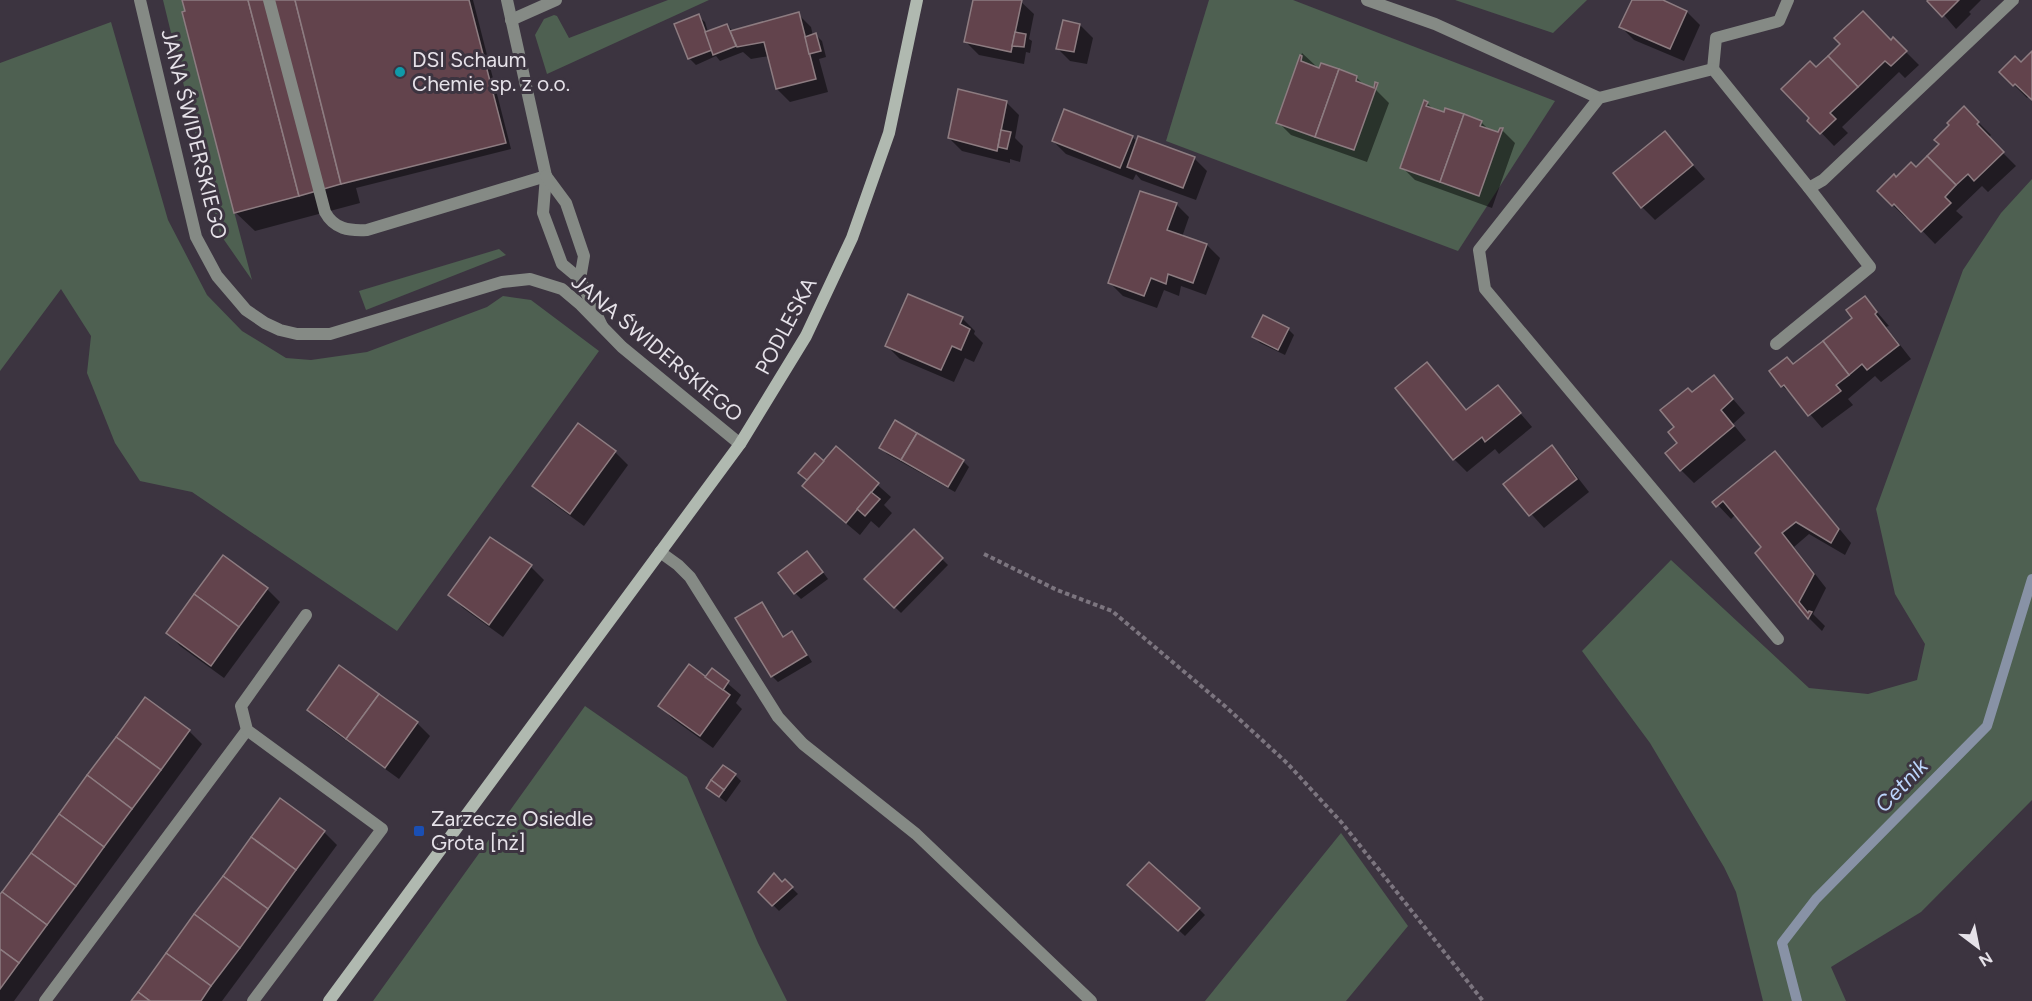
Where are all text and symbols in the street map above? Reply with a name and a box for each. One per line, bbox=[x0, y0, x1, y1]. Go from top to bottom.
street label: JANA ŚWIDERSKIEGO bbox=[156, 26, 233, 241]
place label: DSI Schaum Chemie sp. z o.o. bbox=[412, 47, 570, 96]
marker: DSI Schaum Chemie sp. z o.o. bbox=[393, 65, 407, 79]
street label: JANA ŚWIDERSKIEGO bbox=[567, 269, 748, 426]
street label: PODLESKA bbox=[750, 273, 822, 379]
water label: Cetnik bbox=[1869, 752, 1934, 818]
place label: Zarzecze Osiedle Grota [nż] bbox=[431, 806, 593, 855]
marker: Zarzecze Osiedle Grota [nż] bbox=[412, 824, 426, 838]
north arrow bbox=[1948, 917, 2008, 977]
text: N bbox=[1975, 948, 1996, 971]

